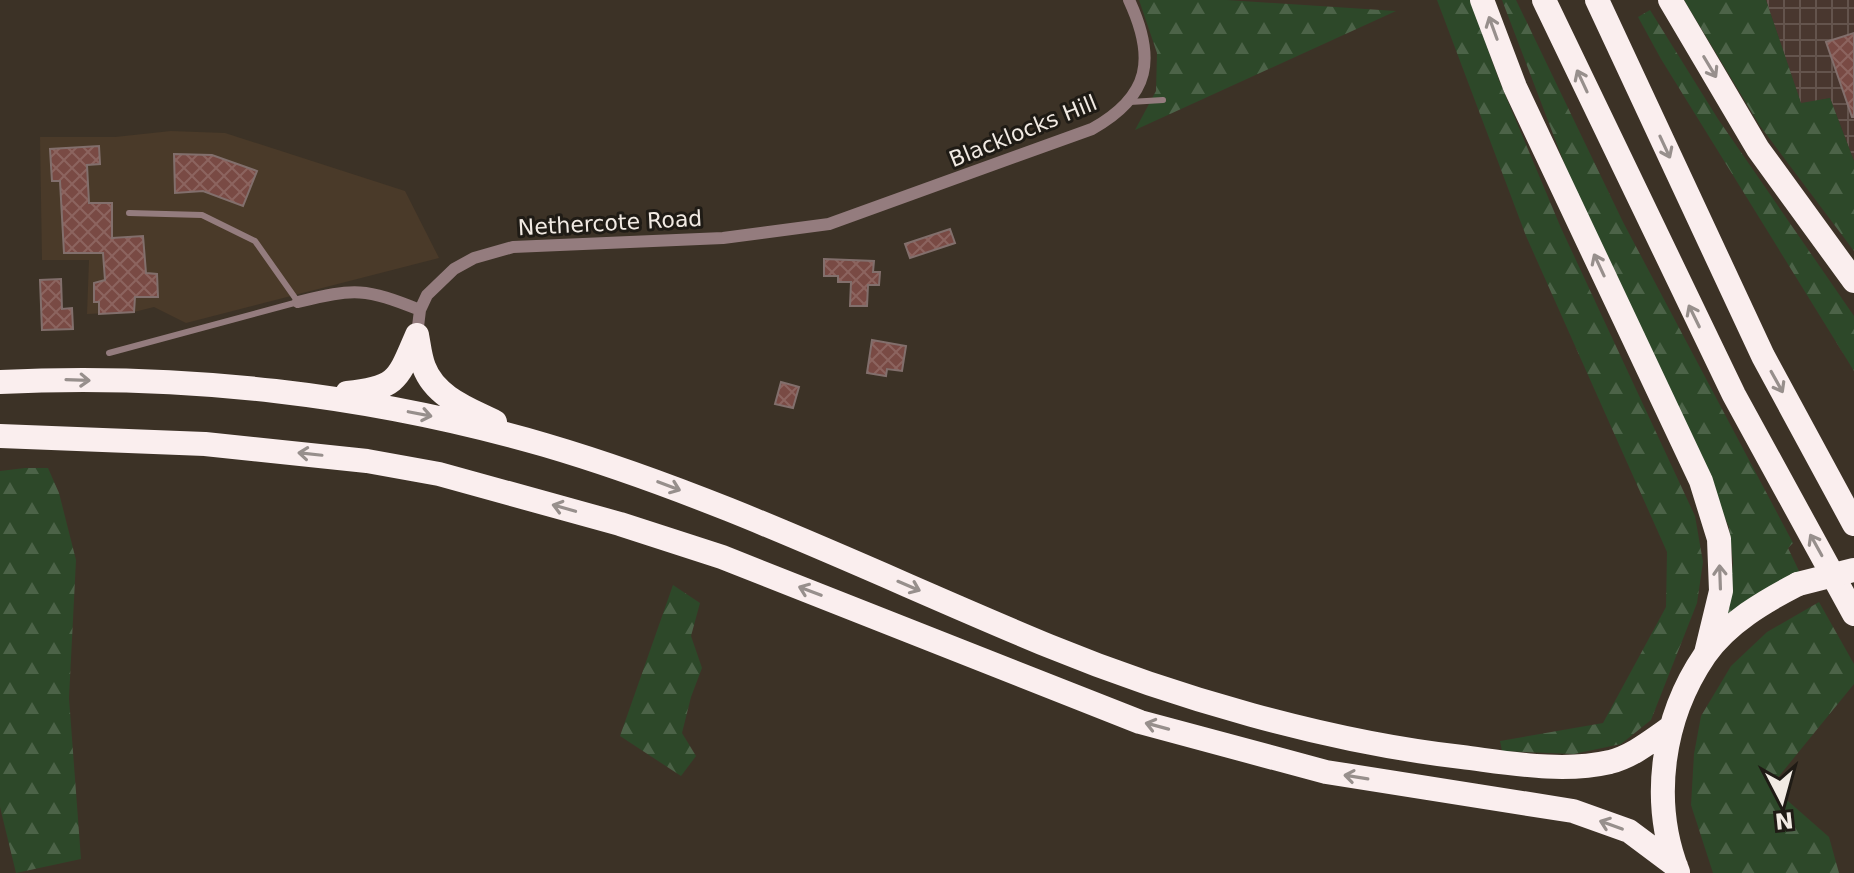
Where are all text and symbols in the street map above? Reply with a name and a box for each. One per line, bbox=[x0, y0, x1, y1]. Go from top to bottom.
one-way arrow bbox=[1484, 16, 1499, 41]
one-way arrow bbox=[1702, 55, 1718, 78]
one-way arrow bbox=[1574, 69, 1589, 94]
street label: Blacklocks Hill bbox=[945, 90, 1101, 172]
one-way arrow bbox=[1658, 135, 1673, 159]
street label: Nethercote Road bbox=[517, 206, 703, 240]
one-way arrow bbox=[1591, 253, 1606, 277]
one-way arrow bbox=[1686, 304, 1701, 328]
one-way arrow bbox=[1769, 370, 1785, 393]
one-way arrow bbox=[64, 372, 91, 387]
one-way arrow bbox=[406, 408, 432, 423]
one-way arrow bbox=[297, 447, 324, 462]
one-way arrow bbox=[656, 480, 681, 494]
one-way arrow bbox=[552, 500, 578, 515]
one-way arrow bbox=[1808, 534, 1824, 558]
one-way arrow bbox=[1713, 564, 1728, 591]
one-way arrow bbox=[896, 580, 921, 595]
one-way arrow bbox=[798, 583, 823, 598]
one-way arrow bbox=[1144, 718, 1170, 733]
north arrow bbox=[1742, 761, 1822, 841]
one-way arrow bbox=[1344, 769, 1369, 784]
text: N bbox=[1774, 807, 1795, 834]
one-way arrow bbox=[1599, 816, 1624, 831]

